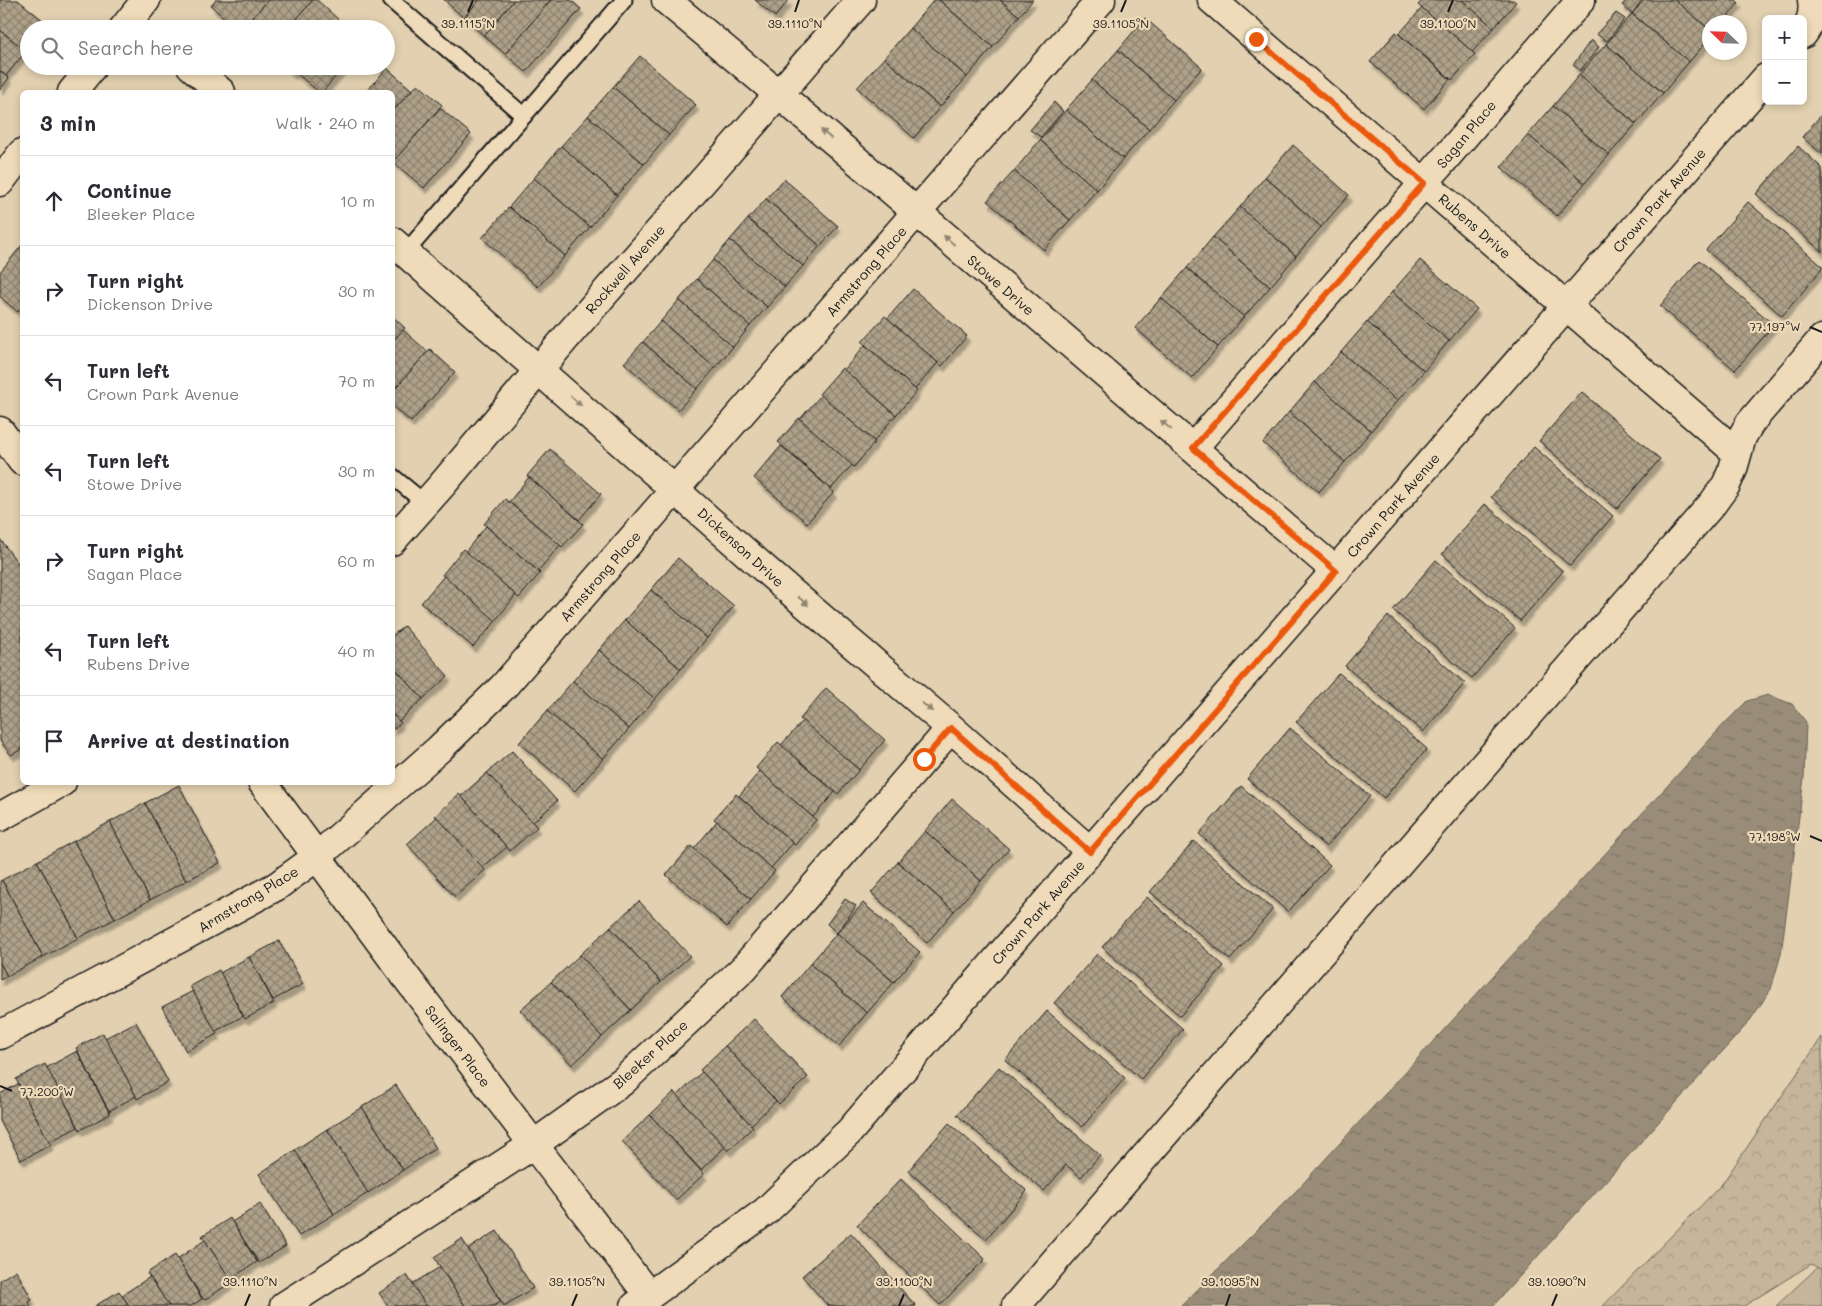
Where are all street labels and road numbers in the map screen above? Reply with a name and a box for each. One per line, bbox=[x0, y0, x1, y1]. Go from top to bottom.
street label: Sagan Place bbox=[1432, 96, 1500, 172]
street label: Crown Park Avenue bbox=[1608, 144, 1710, 256]
street label: Rubens Drive bbox=[1435, 189, 1515, 263]
street label: Rockwell Avenue bbox=[581, 220, 669, 318]
street label: Armstrong Place bbox=[821, 222, 911, 320]
street label: Stowe Drive bbox=[963, 250, 1039, 320]
street label: Crown Park Avenue bbox=[1342, 449, 1444, 561]
street label: Dickenson Drive bbox=[694, 503, 788, 591]
street label: Armstrong Place bbox=[555, 527, 645, 625]
street label: Crown Park Avenue bbox=[987, 856, 1089, 968]
street label: Armstrong Place bbox=[194, 861, 302, 937]
street label: Salinger Place bbox=[421, 1001, 495, 1091]
street label: Bleeker Place bbox=[608, 1015, 692, 1093]

